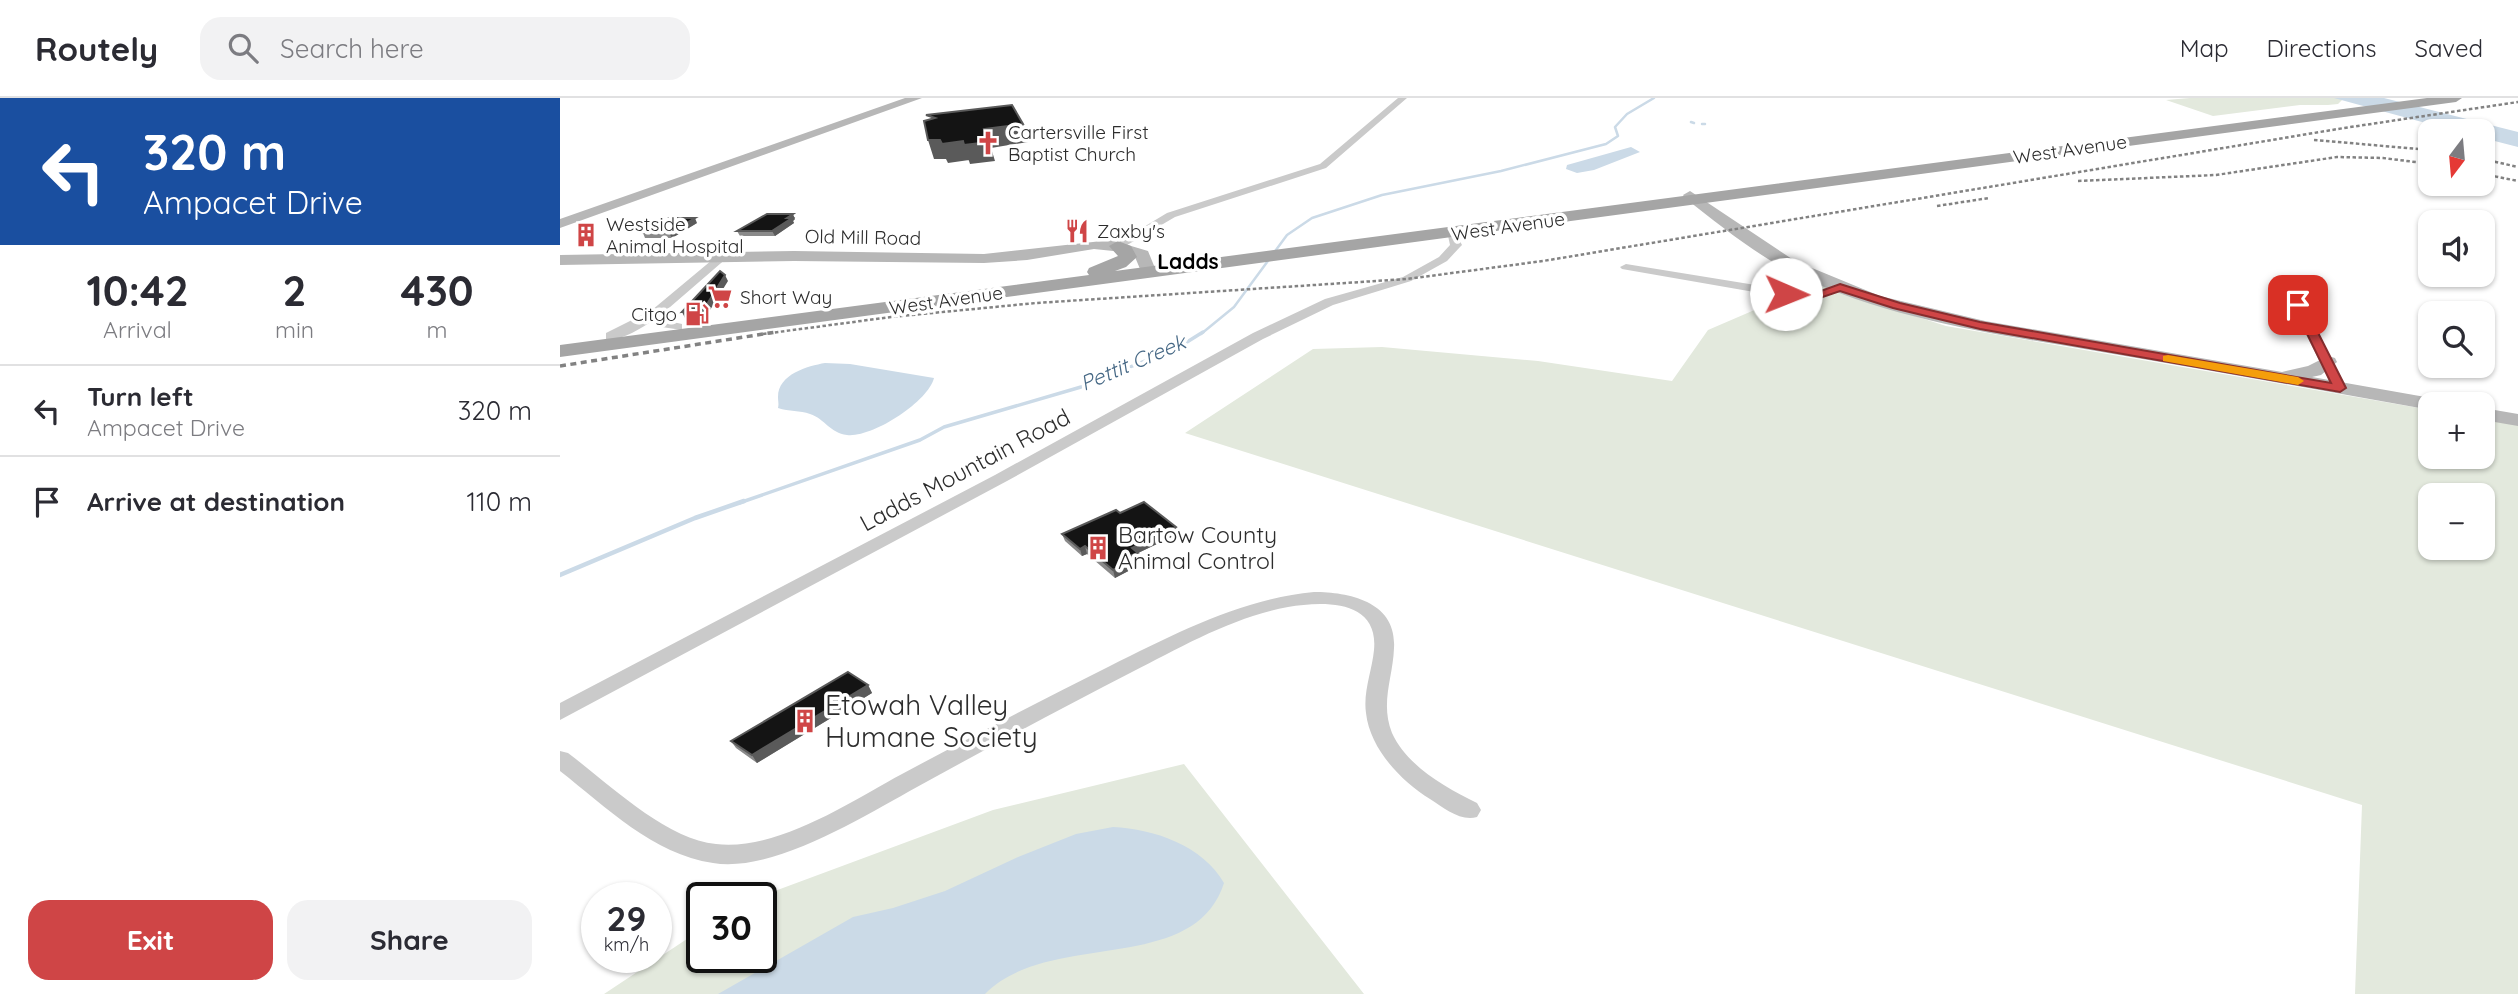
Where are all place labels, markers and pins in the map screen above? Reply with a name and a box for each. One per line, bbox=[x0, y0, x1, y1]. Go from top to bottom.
place label: Cartersville First Baptist Church bbox=[1008, 120, 1149, 166]
church icon: Cartersville First Baptist Church bbox=[974, 129, 1002, 157]
place label: Westside Animal Hospital bbox=[606, 212, 744, 258]
restaurant icon: Zaxby's bbox=[1063, 217, 1091, 245]
place label: Zaxby's bbox=[1097, 219, 1165, 243]
building icon: Westside Animal Hospital bbox=[572, 221, 600, 249]
pin bbox=[2268, 275, 2328, 335]
supermarket icon: Short Way bbox=[706, 283, 734, 311]
place label: Short Way bbox=[740, 285, 832, 309]
fuel station icon: Citgo bbox=[683, 300, 711, 328]
place label: Citgo bbox=[631, 302, 677, 326]
place label: Bartow County Animal Control bbox=[1118, 520, 1277, 575]
building icon: Bartow County Animal Control bbox=[1084, 534, 1112, 562]
place label: Etowah Valley Humane Society bbox=[825, 687, 1038, 754]
building icon: Etowah Valley Humane Society bbox=[791, 707, 819, 735]

